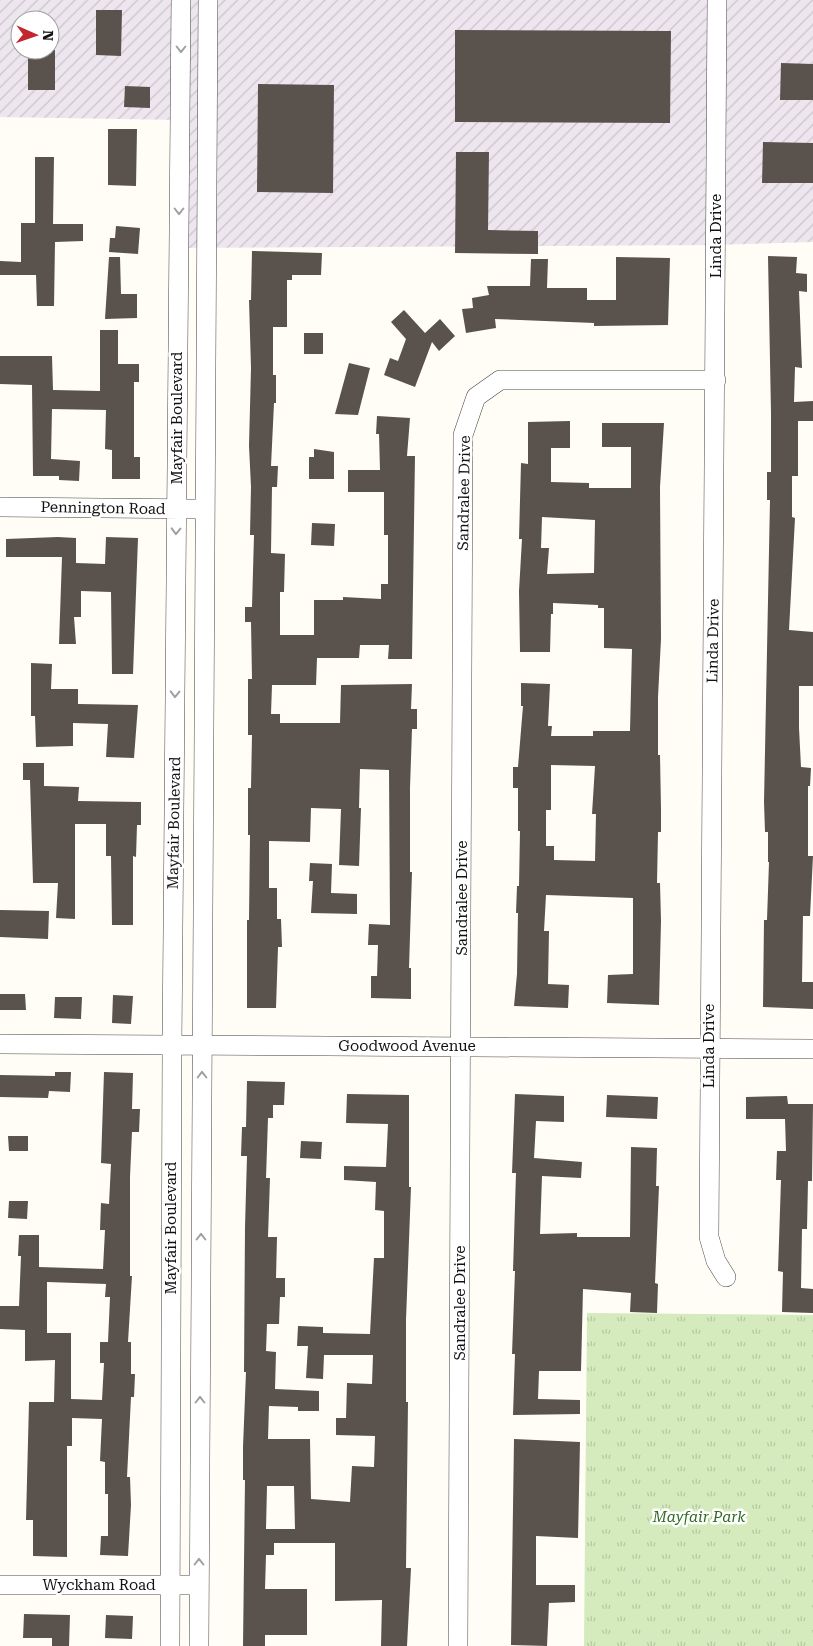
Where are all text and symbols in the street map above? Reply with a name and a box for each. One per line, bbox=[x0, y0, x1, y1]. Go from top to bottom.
north arrow bbox=[10, 10, 60, 60]
text: N bbox=[40, 30, 56, 41]
one-way arrow bbox=[175, 45, 186, 53]
street label: Linda Drive bbox=[707, 194, 725, 278]
one-way arrow bbox=[174, 208, 184, 215]
street label: Mayfair Boulevard bbox=[168, 351, 186, 484]
street label: Sandralee Drive bbox=[454, 435, 474, 551]
street label: Pennington Road bbox=[40, 498, 166, 518]
one-way arrow bbox=[171, 527, 182, 535]
street label: Linda Drive bbox=[703, 599, 723, 683]
one-way arrow bbox=[170, 690, 180, 698]
street label: Mayfair Boulevard bbox=[164, 756, 184, 890]
street label: Sandralee Drive bbox=[453, 840, 471, 956]
street label: Linda Drive bbox=[700, 1004, 718, 1088]
street label: Goodwood Avenue bbox=[338, 1037, 476, 1055]
one-way arrow bbox=[197, 1071, 207, 1078]
street label: Mayfair Boulevard bbox=[162, 1161, 180, 1294]
one-way arrow bbox=[196, 1233, 206, 1241]
street label: Sandralee Drive bbox=[451, 1245, 469, 1361]
one-way arrow bbox=[195, 1396, 205, 1404]
park label: Mayfair Park bbox=[652, 1508, 746, 1526]
one-way arrow bbox=[194, 1558, 204, 1566]
street label: Wyckham Road bbox=[42, 1576, 156, 1594]

